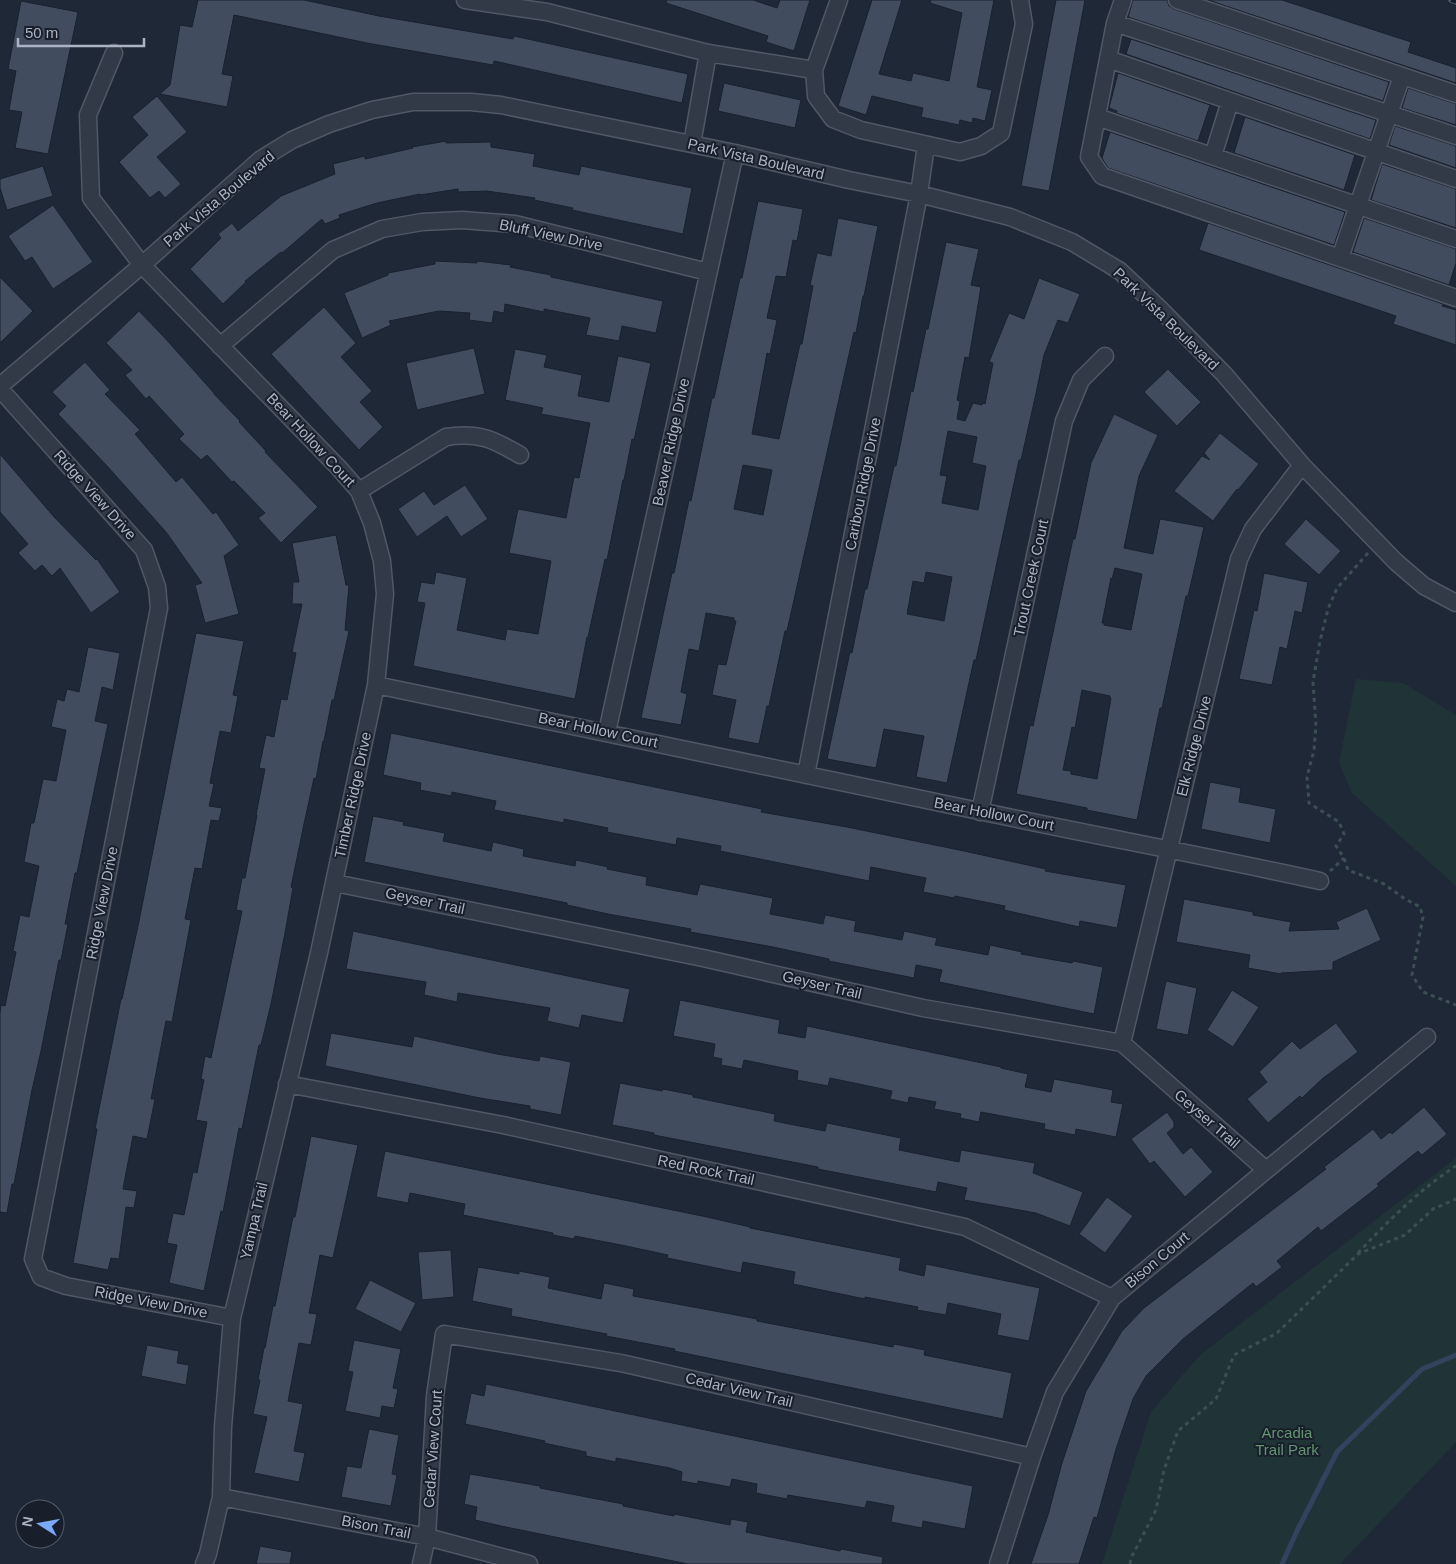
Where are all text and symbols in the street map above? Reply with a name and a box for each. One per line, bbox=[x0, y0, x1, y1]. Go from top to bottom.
scale bar bbox=[18, 15, 144, 47]
text: 50 m bbox=[25, 24, 58, 41]
street label: Park Vista Boulevard bbox=[686, 135, 826, 183]
street label: Park Vista Boulevard bbox=[160, 147, 278, 250]
street label: Bluff View Drive bbox=[498, 215, 604, 254]
street label: Park Vista Boulevard bbox=[1110, 264, 1223, 373]
street label: Beaver Ridge Drive bbox=[649, 377, 692, 507]
street label: Bear Hollow Court bbox=[264, 389, 360, 491]
street label: Caribou Ridge Drive bbox=[841, 416, 884, 552]
street label: Ridge View Drive bbox=[51, 446, 140, 543]
street label: Trout Creek Court bbox=[1010, 517, 1051, 638]
street label: Elk Ridge Drive bbox=[1173, 694, 1214, 798]
street label: Bear Hollow Court bbox=[537, 709, 660, 751]
street label: Timber Ridge Drive bbox=[331, 730, 374, 860]
street label: Bear Hollow Court bbox=[933, 794, 1056, 834]
street label: Ridge View Drive bbox=[82, 845, 121, 961]
street label: Geyser Trail bbox=[384, 884, 466, 917]
street label: Geyser Trail bbox=[781, 967, 863, 1002]
street label: Geyser Trail bbox=[1171, 1086, 1243, 1152]
street label: Red Rock Trail bbox=[656, 1151, 756, 1188]
street label: Yampa Trail bbox=[236, 1181, 271, 1261]
street label: Bison Court bbox=[1121, 1227, 1193, 1291]
street label: Ridge View Drive bbox=[93, 1282, 209, 1321]
street label: Cedar View Trail bbox=[684, 1369, 795, 1410]
street label: Cedar View Court bbox=[420, 1389, 445, 1508]
park label: Arcadia Trail Park bbox=[1255, 1424, 1319, 1458]
north arrow bbox=[15, 1499, 65, 1549]
street label: Bison Trail bbox=[340, 1511, 412, 1542]
text: N bbox=[18, 1515, 36, 1528]

